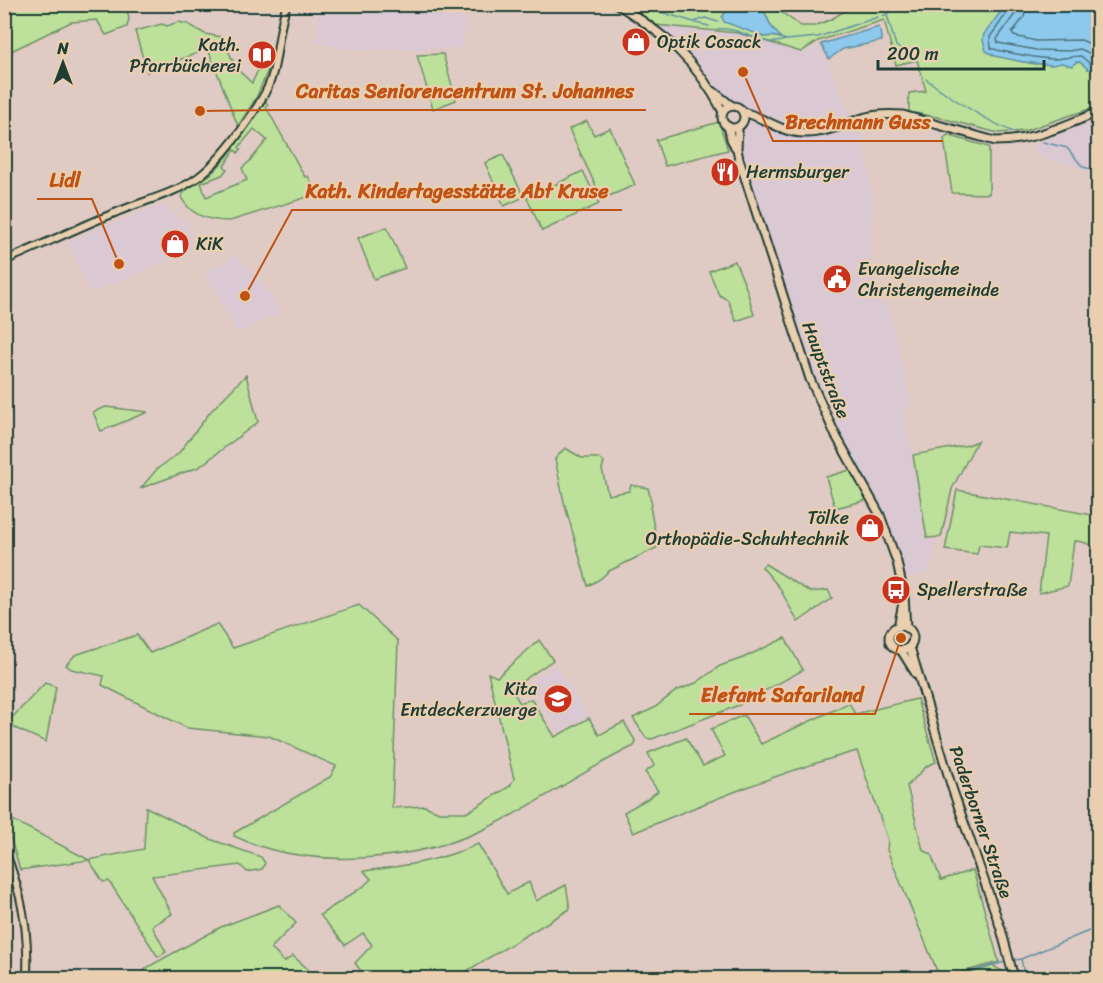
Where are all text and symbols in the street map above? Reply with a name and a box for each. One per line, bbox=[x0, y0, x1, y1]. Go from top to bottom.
shop icon: Optik Cosack bbox=[620, 26, 652, 58]
place label: Optik Cosack bbox=[657, 26, 761, 58]
place label: Kath. Pfarrbücherei bbox=[130, 29, 242, 82]
north arrow bbox=[33, 33, 93, 93]
scale bar bbox=[878, 33, 1044, 71]
text: N bbox=[56, 34, 69, 63]
text: 200 m bbox=[887, 38, 939, 70]
library icon: Kath. Pfarrbücherei bbox=[246, 39, 278, 71]
callout: Caritas Seniorencentrum St. Johannes bbox=[284, 72, 646, 110]
text: Caritas Seniorencentrum St. Johannes bbox=[295, 74, 635, 109]
callout: Brechmann Guss bbox=[773, 103, 943, 141]
text: Brechmann Guss bbox=[785, 105, 931, 140]
restaurant icon: Hermsburger bbox=[709, 156, 741, 188]
place label: Hermsburger bbox=[746, 156, 850, 188]
callout: Lidl bbox=[37, 161, 92, 199]
text: Lidl bbox=[50, 163, 82, 198]
callout: Kath. Kindertagesstätte Abt Kruse bbox=[292, 172, 622, 210]
text: Kath. Kindertagesstätte Abt Kruse bbox=[304, 174, 609, 209]
shop icon: KiK bbox=[159, 228, 191, 260]
place label: KiK bbox=[196, 228, 224, 260]
place label: Evangelische Christengemeinde bbox=[858, 253, 999, 306]
public building icon: Evangelische Christengemeinde bbox=[821, 263, 853, 295]
street label: Hauptstraße bbox=[793, 317, 859, 423]
place label: Tölke Orthopädie-Schuhtechnik bbox=[645, 502, 849, 555]
shop icon: Tölke Orthopädie-Schuhtechnik bbox=[854, 512, 886, 544]
bus stop icon: Spellerstraße bbox=[880, 574, 912, 606]
place label: Spellerstraße bbox=[917, 574, 1028, 606]
place label: Kita Entdeckerzwerge bbox=[400, 673, 538, 726]
callout: Elefant Safariland bbox=[689, 676, 875, 714]
text: Elefant Safariland bbox=[701, 678, 866, 713]
school or university icon: Kita Entdeckerzwerge bbox=[542, 683, 574, 715]
street label: Paderborner Straße bbox=[940, 741, 1022, 903]

